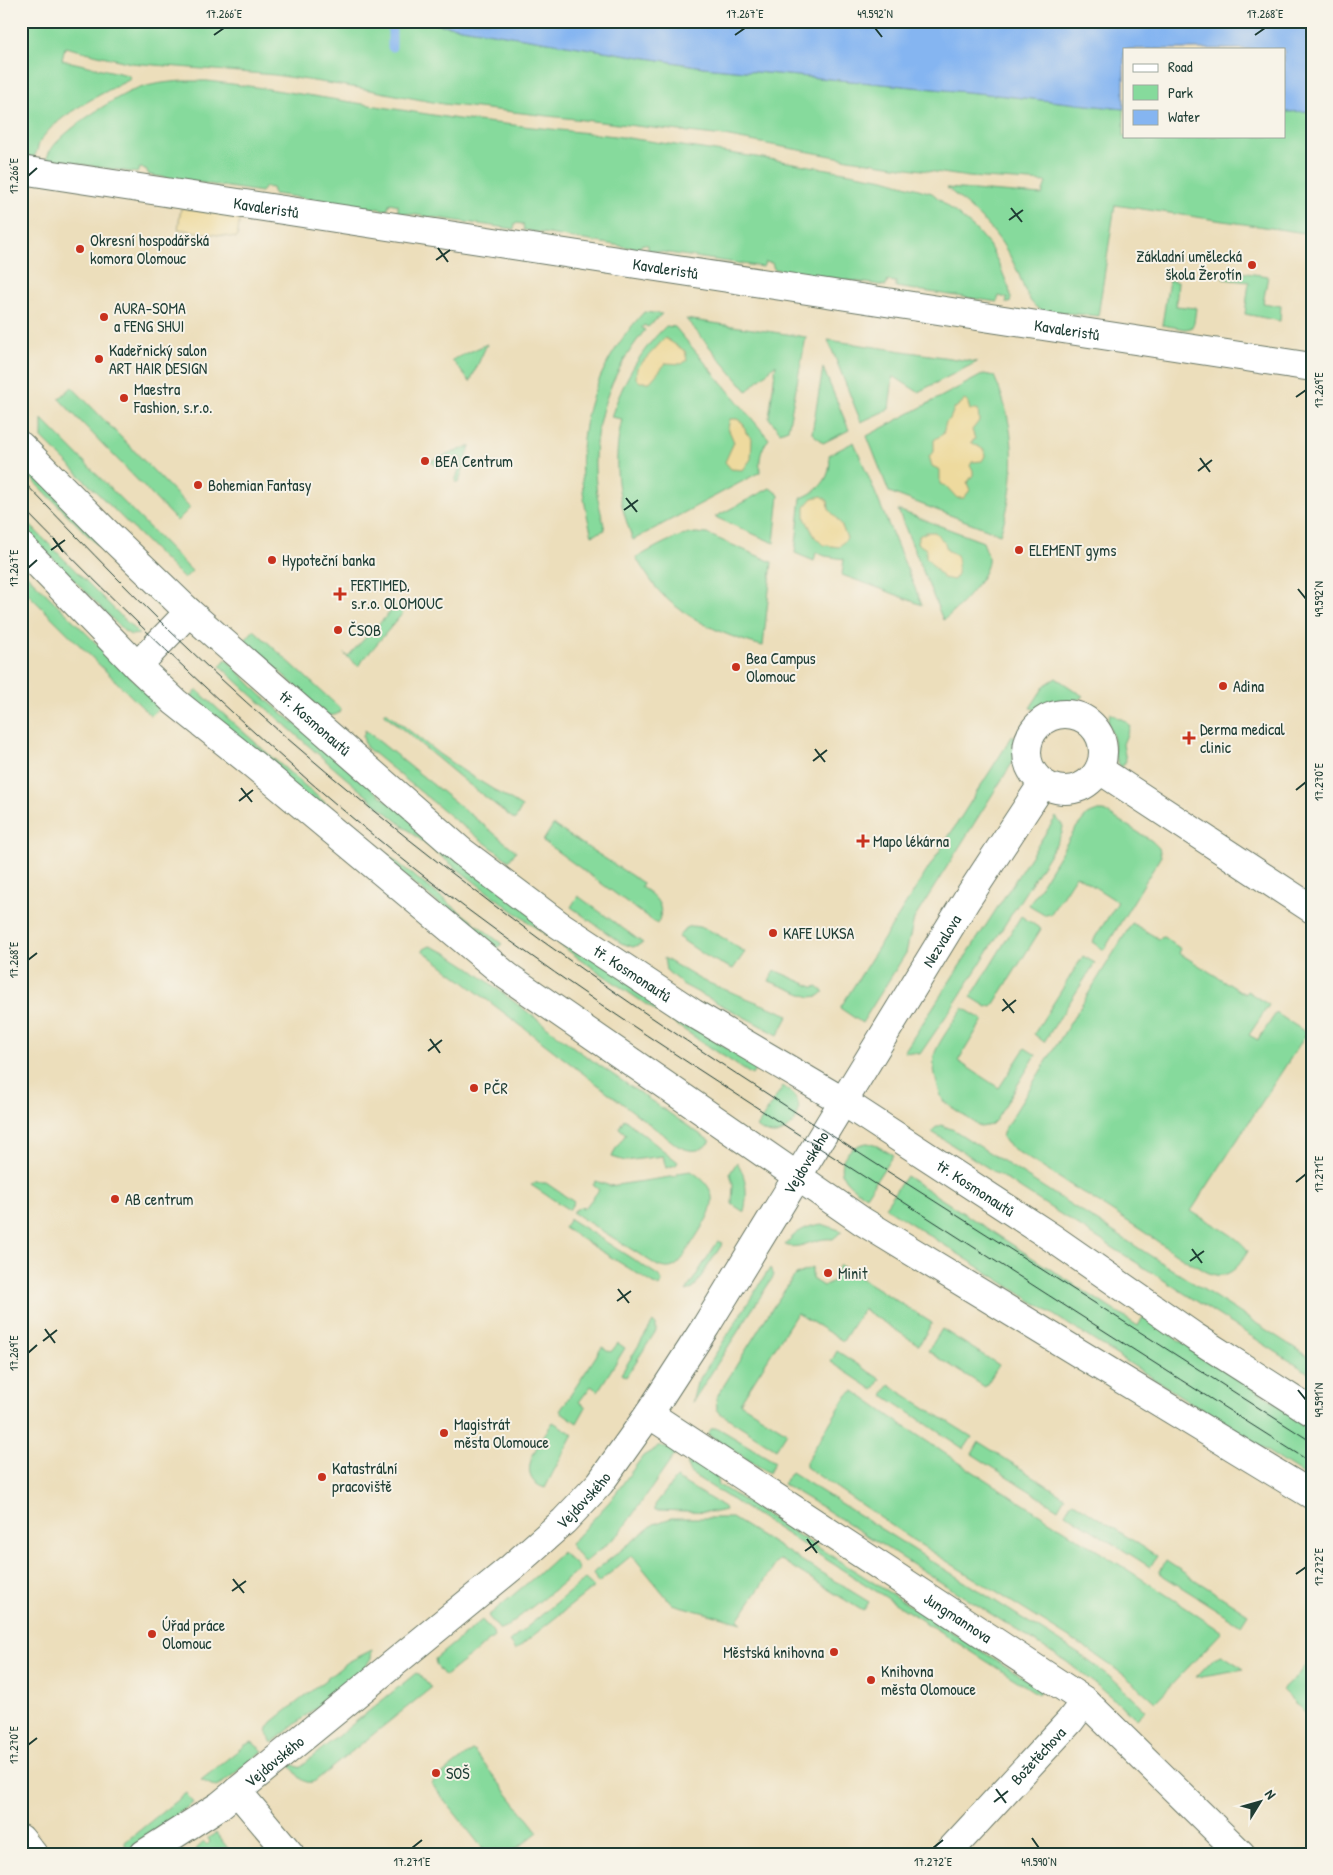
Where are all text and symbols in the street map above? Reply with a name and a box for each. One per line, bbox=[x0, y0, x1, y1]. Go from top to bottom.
text: 17.266°E bbox=[206, 5, 243, 22]
text: 17.267°E bbox=[726, 5, 764, 22]
text: 49.592°N bbox=[857, 5, 893, 22]
text: 17.268°E bbox=[1247, 5, 1284, 22]
legend bbox=[1123, 48, 1286, 138]
text: Road bbox=[1168, 56, 1193, 77]
text: Park bbox=[1168, 82, 1193, 103]
text: Water bbox=[1168, 106, 1200, 127]
text: 17.266°E bbox=[5, 157, 22, 194]
street label: Kavaleristů bbox=[232, 192, 301, 223]
place label: Okresní hospodářská komora Olomouc bbox=[90, 229, 209, 269]
marker: Okresní hospodářská komora Olomouc bbox=[74, 243, 86, 255]
place label: Základní umělecká škola Žerotín bbox=[1136, 245, 1242, 285]
street label: Kavaleristů bbox=[631, 253, 700, 284]
marker: Základní umělecká škola Žerotín bbox=[1246, 259, 1258, 271]
place label: AURA-SOMA a FENG SHUI bbox=[114, 297, 186, 337]
marker: AURA-SOMA a FENG SHUI bbox=[98, 311, 110, 323]
street label: Kavaleristů bbox=[1033, 314, 1102, 346]
place label: Kadeřnický salon ART HAIR DESIGN bbox=[109, 339, 207, 379]
marker: Kadeřnický salon ART HAIR DESIGN bbox=[93, 353, 105, 365]
text: 17.269°E bbox=[1310, 371, 1327, 408]
place label: Maestra Fashion, s.r.o. bbox=[133, 378, 212, 418]
marker: Maestra Fashion, s.r.o. bbox=[118, 392, 130, 404]
place label: BEA Centrum bbox=[435, 450, 513, 472]
marker: BEA Centrum bbox=[419, 455, 431, 467]
place label: Bohemian Fantasy bbox=[208, 474, 312, 496]
marker: Bohemian Fantasy bbox=[192, 479, 204, 491]
place label: ELEMENT gyms bbox=[1029, 539, 1116, 561]
marker: ELEMENT gyms bbox=[1013, 544, 1025, 556]
text: 17.267°E bbox=[5, 549, 22, 587]
place label: Hypoteční banka bbox=[282, 549, 375, 571]
marker: Hypoteční banka bbox=[266, 554, 278, 566]
place label: FERTIMED, s.r.o. OLOMOUC bbox=[350, 574, 444, 614]
text: 49.592°N bbox=[1310, 581, 1327, 617]
marker: FERTIMED, s.r.o. OLOMOUC bbox=[333, 587, 347, 601]
place label: ČSOB bbox=[348, 619, 381, 641]
marker: ČSOB bbox=[332, 624, 344, 636]
place label: Bea Campus Olomouc bbox=[746, 647, 816, 687]
marker: Bea Campus Olomouc bbox=[730, 661, 742, 673]
place label: Adina bbox=[1233, 675, 1264, 697]
marker: Adina bbox=[1217, 680, 1229, 692]
street label: tř. Kosmonautů bbox=[274, 685, 356, 761]
place label: Derma medical clinic bbox=[1200, 718, 1286, 758]
marker: Derma medical clinic bbox=[1182, 731, 1196, 745]
text: 17.270°E bbox=[1310, 762, 1327, 801]
place label: Mapo lékárna bbox=[873, 830, 949, 852]
marker: Mapo lékárna bbox=[857, 835, 869, 847]
street label: Nezvalova bbox=[917, 910, 966, 971]
place label: KAFE LUKSA bbox=[783, 922, 854, 944]
marker: KAFE LUKSA bbox=[767, 927, 779, 939]
street label: tř. Kosmonautů bbox=[589, 939, 676, 1007]
text: 17.268°E bbox=[5, 941, 22, 978]
place label: PČR bbox=[484, 1077, 508, 1099]
marker: PČR bbox=[468, 1082, 480, 1094]
street label: Vejdovského bbox=[778, 1126, 834, 1198]
street label: tř. Kosmonautů bbox=[933, 1154, 1020, 1222]
text: 17.271°E bbox=[1310, 1155, 1327, 1192]
place label: AB centrum bbox=[125, 1188, 193, 1210]
marker: AB centrum bbox=[109, 1193, 121, 1205]
place label: Minit bbox=[838, 1262, 868, 1284]
marker: Minit bbox=[822, 1267, 834, 1279]
text: 17.269°E bbox=[5, 1334, 22, 1371]
text: 49.591°N bbox=[1310, 1383, 1327, 1417]
place label: Magistrát města Olomouce bbox=[454, 1413, 549, 1453]
marker: Magistrát města Olomouce bbox=[438, 1427, 450, 1439]
place label: Katastrální pracoviště bbox=[332, 1457, 398, 1497]
street label: Vejdovského bbox=[552, 1467, 616, 1534]
marker: Katastrální pracoviště bbox=[316, 1471, 328, 1483]
text: 17.272°E bbox=[1310, 1547, 1327, 1586]
street label: Jungmannova bbox=[920, 1587, 996, 1648]
place label: Úřad práce Olomouc bbox=[162, 1614, 226, 1654]
marker: Úřad práce Olomouc bbox=[146, 1628, 158, 1640]
place label: Městská knihovna bbox=[723, 1641, 824, 1663]
marker: Městská knihovna bbox=[828, 1646, 840, 1658]
place label: Knihovna města Olomouce bbox=[881, 1660, 976, 1700]
marker: Knihovna města Olomouce bbox=[865, 1674, 877, 1686]
street label: Božetěchova bbox=[1006, 1722, 1070, 1789]
text: 17.270°E bbox=[5, 1725, 22, 1764]
street label: Vejdovského bbox=[240, 1730, 309, 1792]
place label: SOŠ bbox=[446, 1762, 470, 1784]
marker: SOŠ bbox=[430, 1767, 442, 1779]
north arrow bbox=[1236, 1778, 1286, 1828]
text: N bbox=[1261, 1785, 1281, 1803]
text: 17.271°E bbox=[394, 1853, 431, 1870]
text: 17.272°E bbox=[914, 1853, 953, 1870]
text: 49.590°N bbox=[1021, 1853, 1057, 1870]

